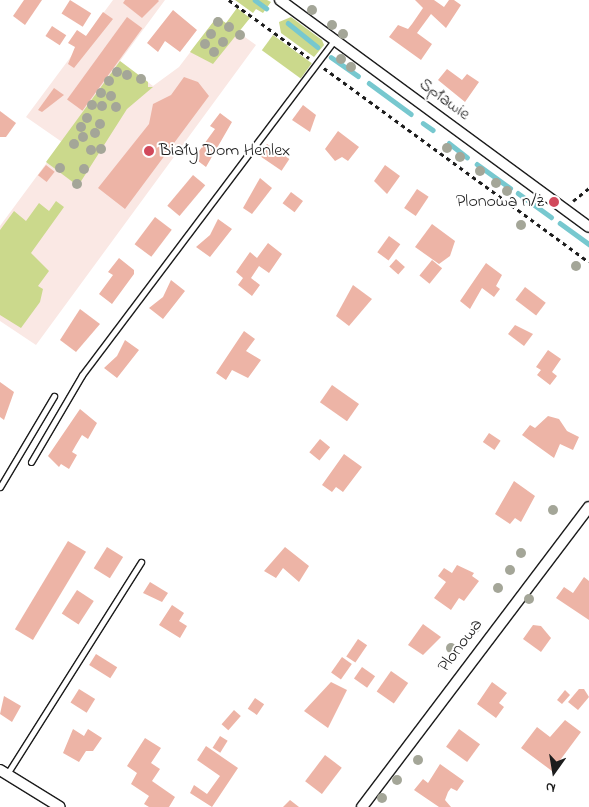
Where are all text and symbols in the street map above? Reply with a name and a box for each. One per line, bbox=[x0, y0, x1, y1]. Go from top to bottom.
street label: Spławie bbox=[414, 74, 474, 126]
place label: Biały Dom Henlex bbox=[159, 140, 290, 162]
marker: Biały Dom Henlex bbox=[143, 145, 155, 157]
place label: Plonowa n/ż bbox=[456, 191, 544, 213]
marker: Plonowa n/ż bbox=[548, 196, 560, 208]
street label: Plonowa bbox=[434, 615, 488, 677]
north arrow bbox=[529, 747, 579, 797]
text: N bbox=[544, 776, 557, 798]

